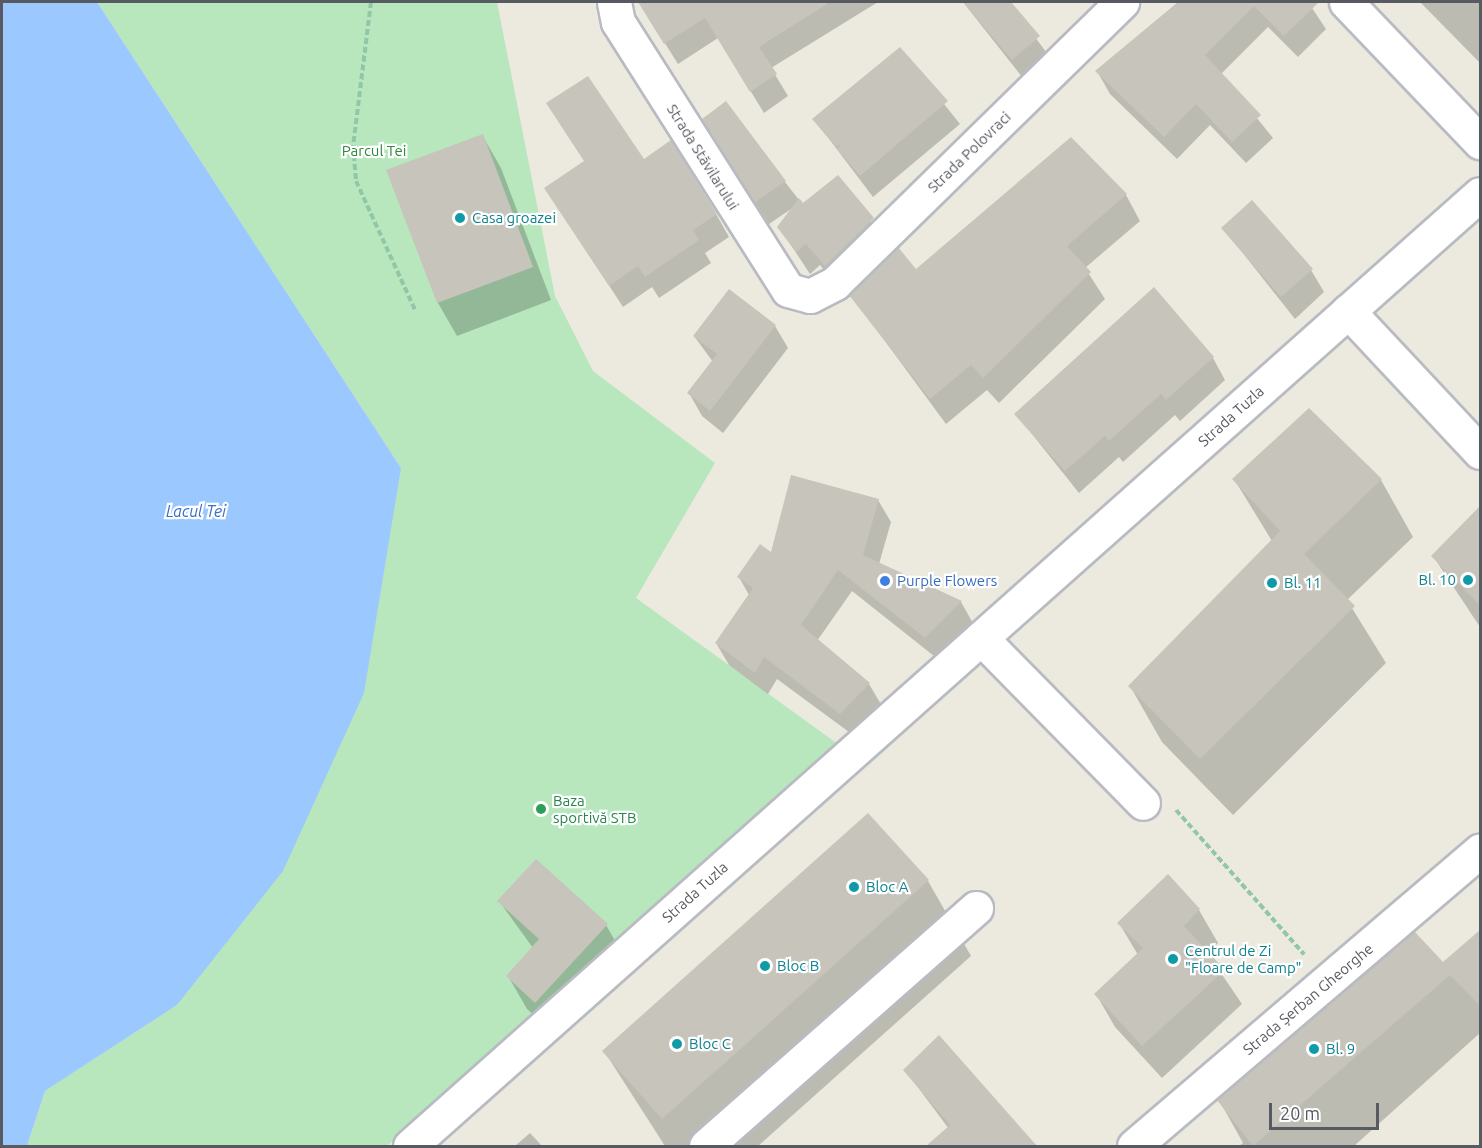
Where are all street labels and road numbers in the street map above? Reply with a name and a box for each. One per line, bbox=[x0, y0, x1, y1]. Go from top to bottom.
street label: Strada Stăvilarului bbox=[663, 101, 743, 213]
street label: Strada Polovraci bbox=[924, 108, 1014, 196]
street label: Strada Tuzla bbox=[1194, 382, 1268, 450]
street label: Strada Tuzla bbox=[658, 858, 732, 926]
street label: Strada Șerban Gheorghe bbox=[1239, 939, 1377, 1059]

